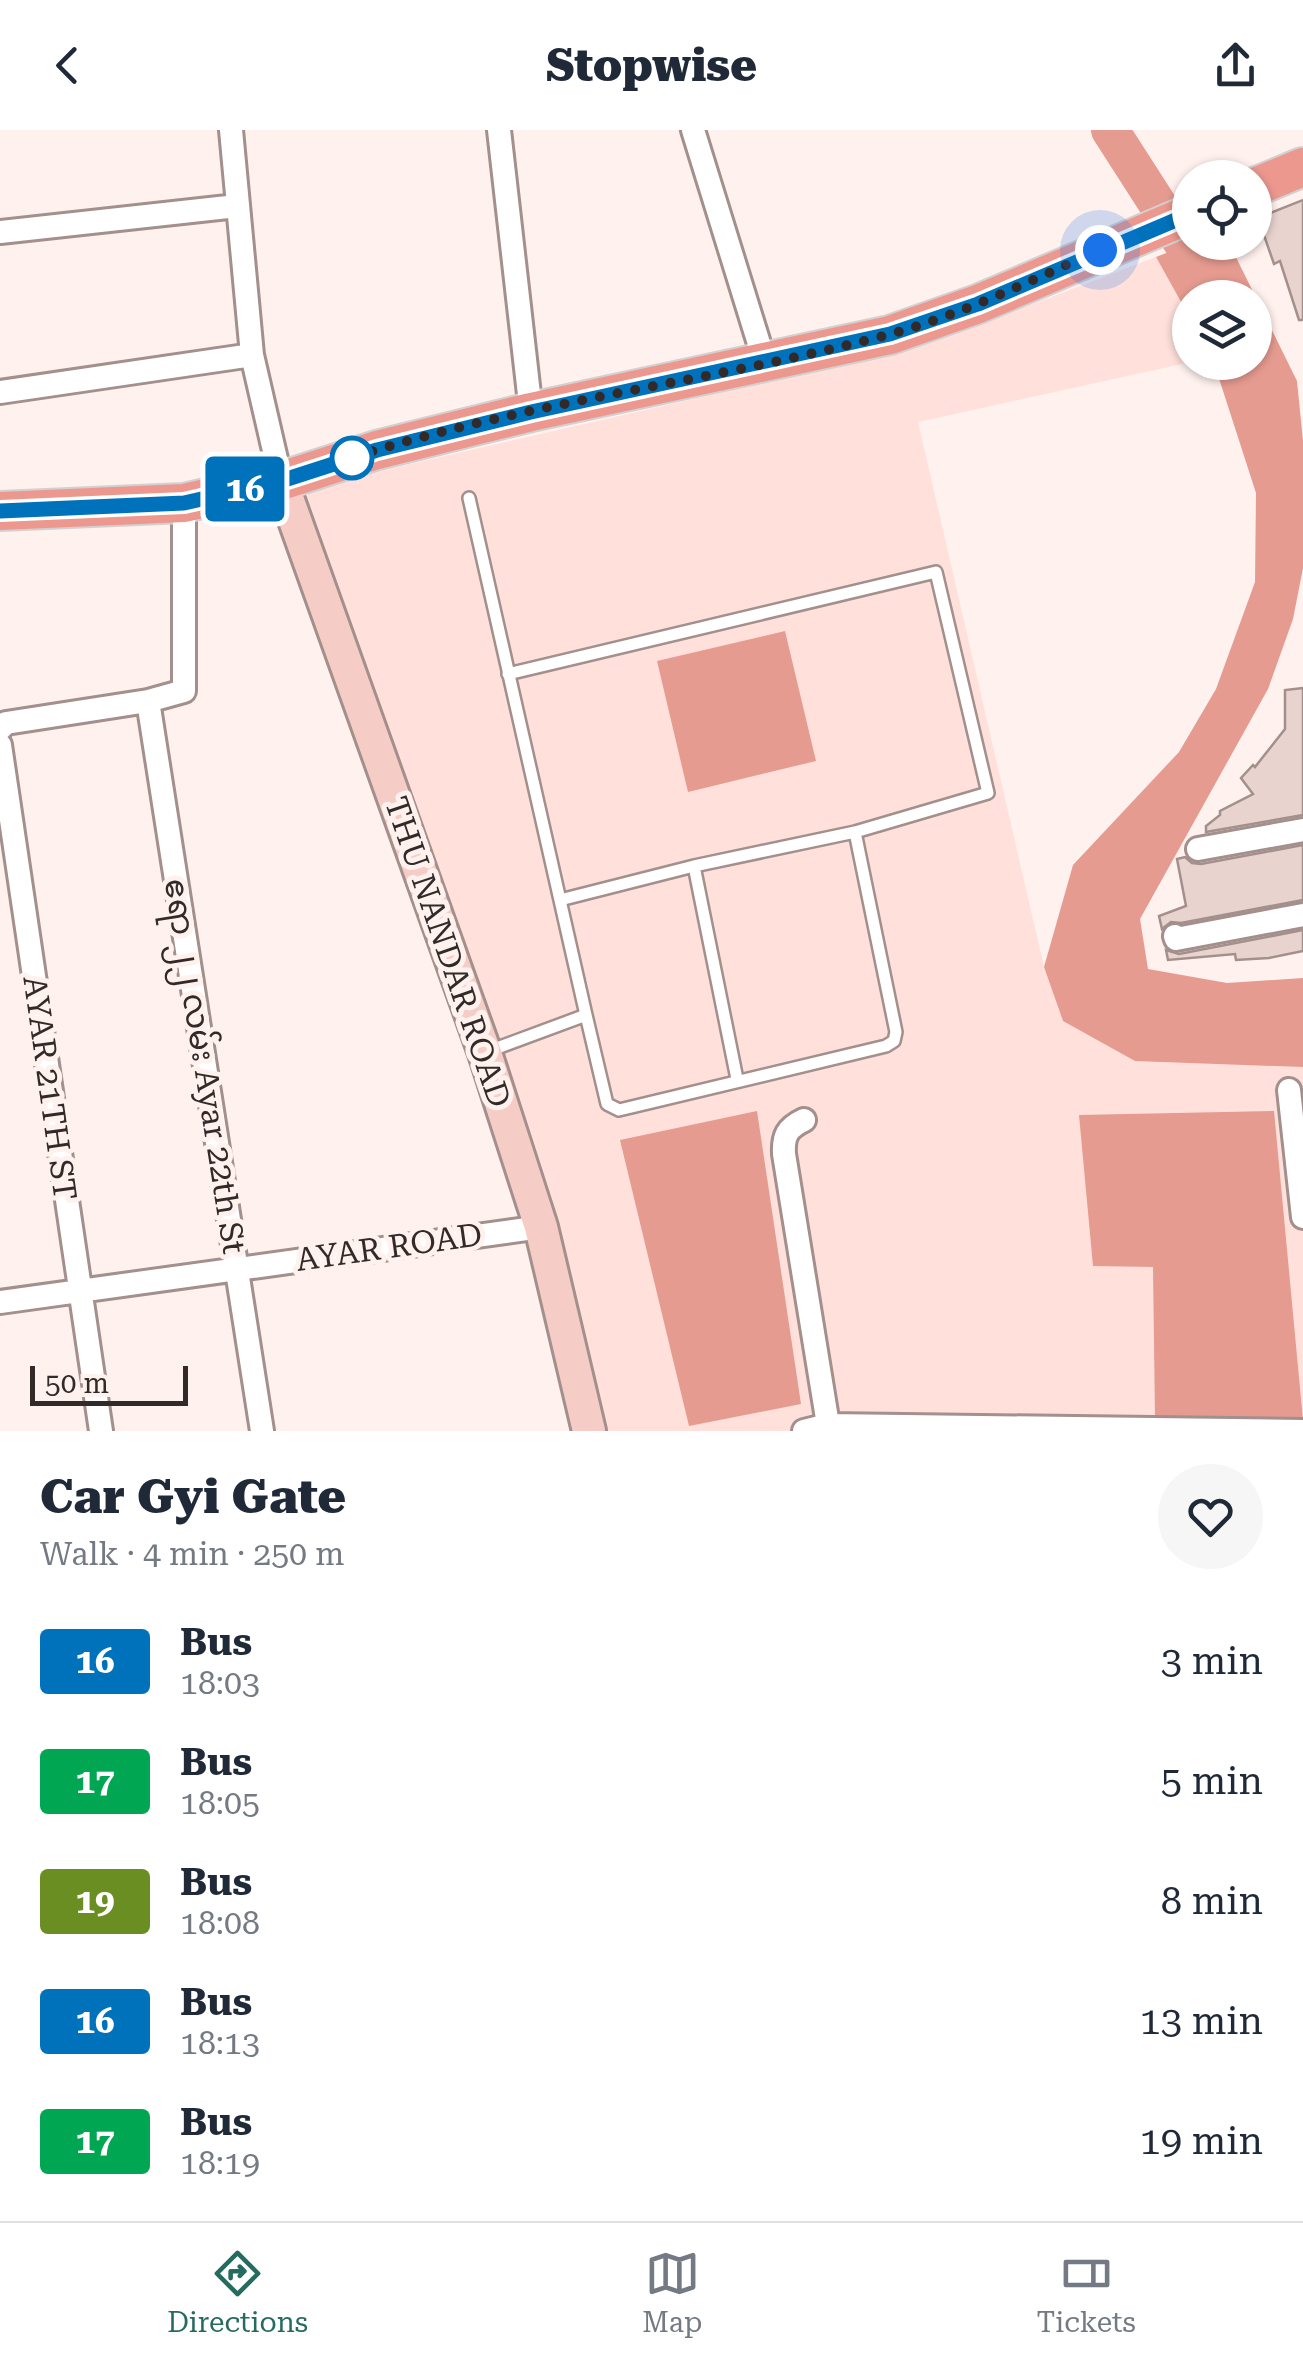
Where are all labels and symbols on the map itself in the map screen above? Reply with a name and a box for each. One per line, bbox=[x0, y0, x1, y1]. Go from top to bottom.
your location bbox=[1075, 225, 1125, 275]
unlabelled marker bbox=[331, 437, 373, 479]
line badge: 16 bbox=[200, 456, 290, 522]
street label: THU NANDAR ROAD bbox=[377, 792, 519, 1112]
street label: ဧရာ ၂၂ လမ်း Ayar 22th St bbox=[150, 875, 257, 1258]
street label: AYAR 21TH ST bbox=[15, 973, 85, 1203]
street label: AYAR ROAD bbox=[294, 1215, 484, 1279]
scale bar bbox=[30, 1361, 188, 1406]

